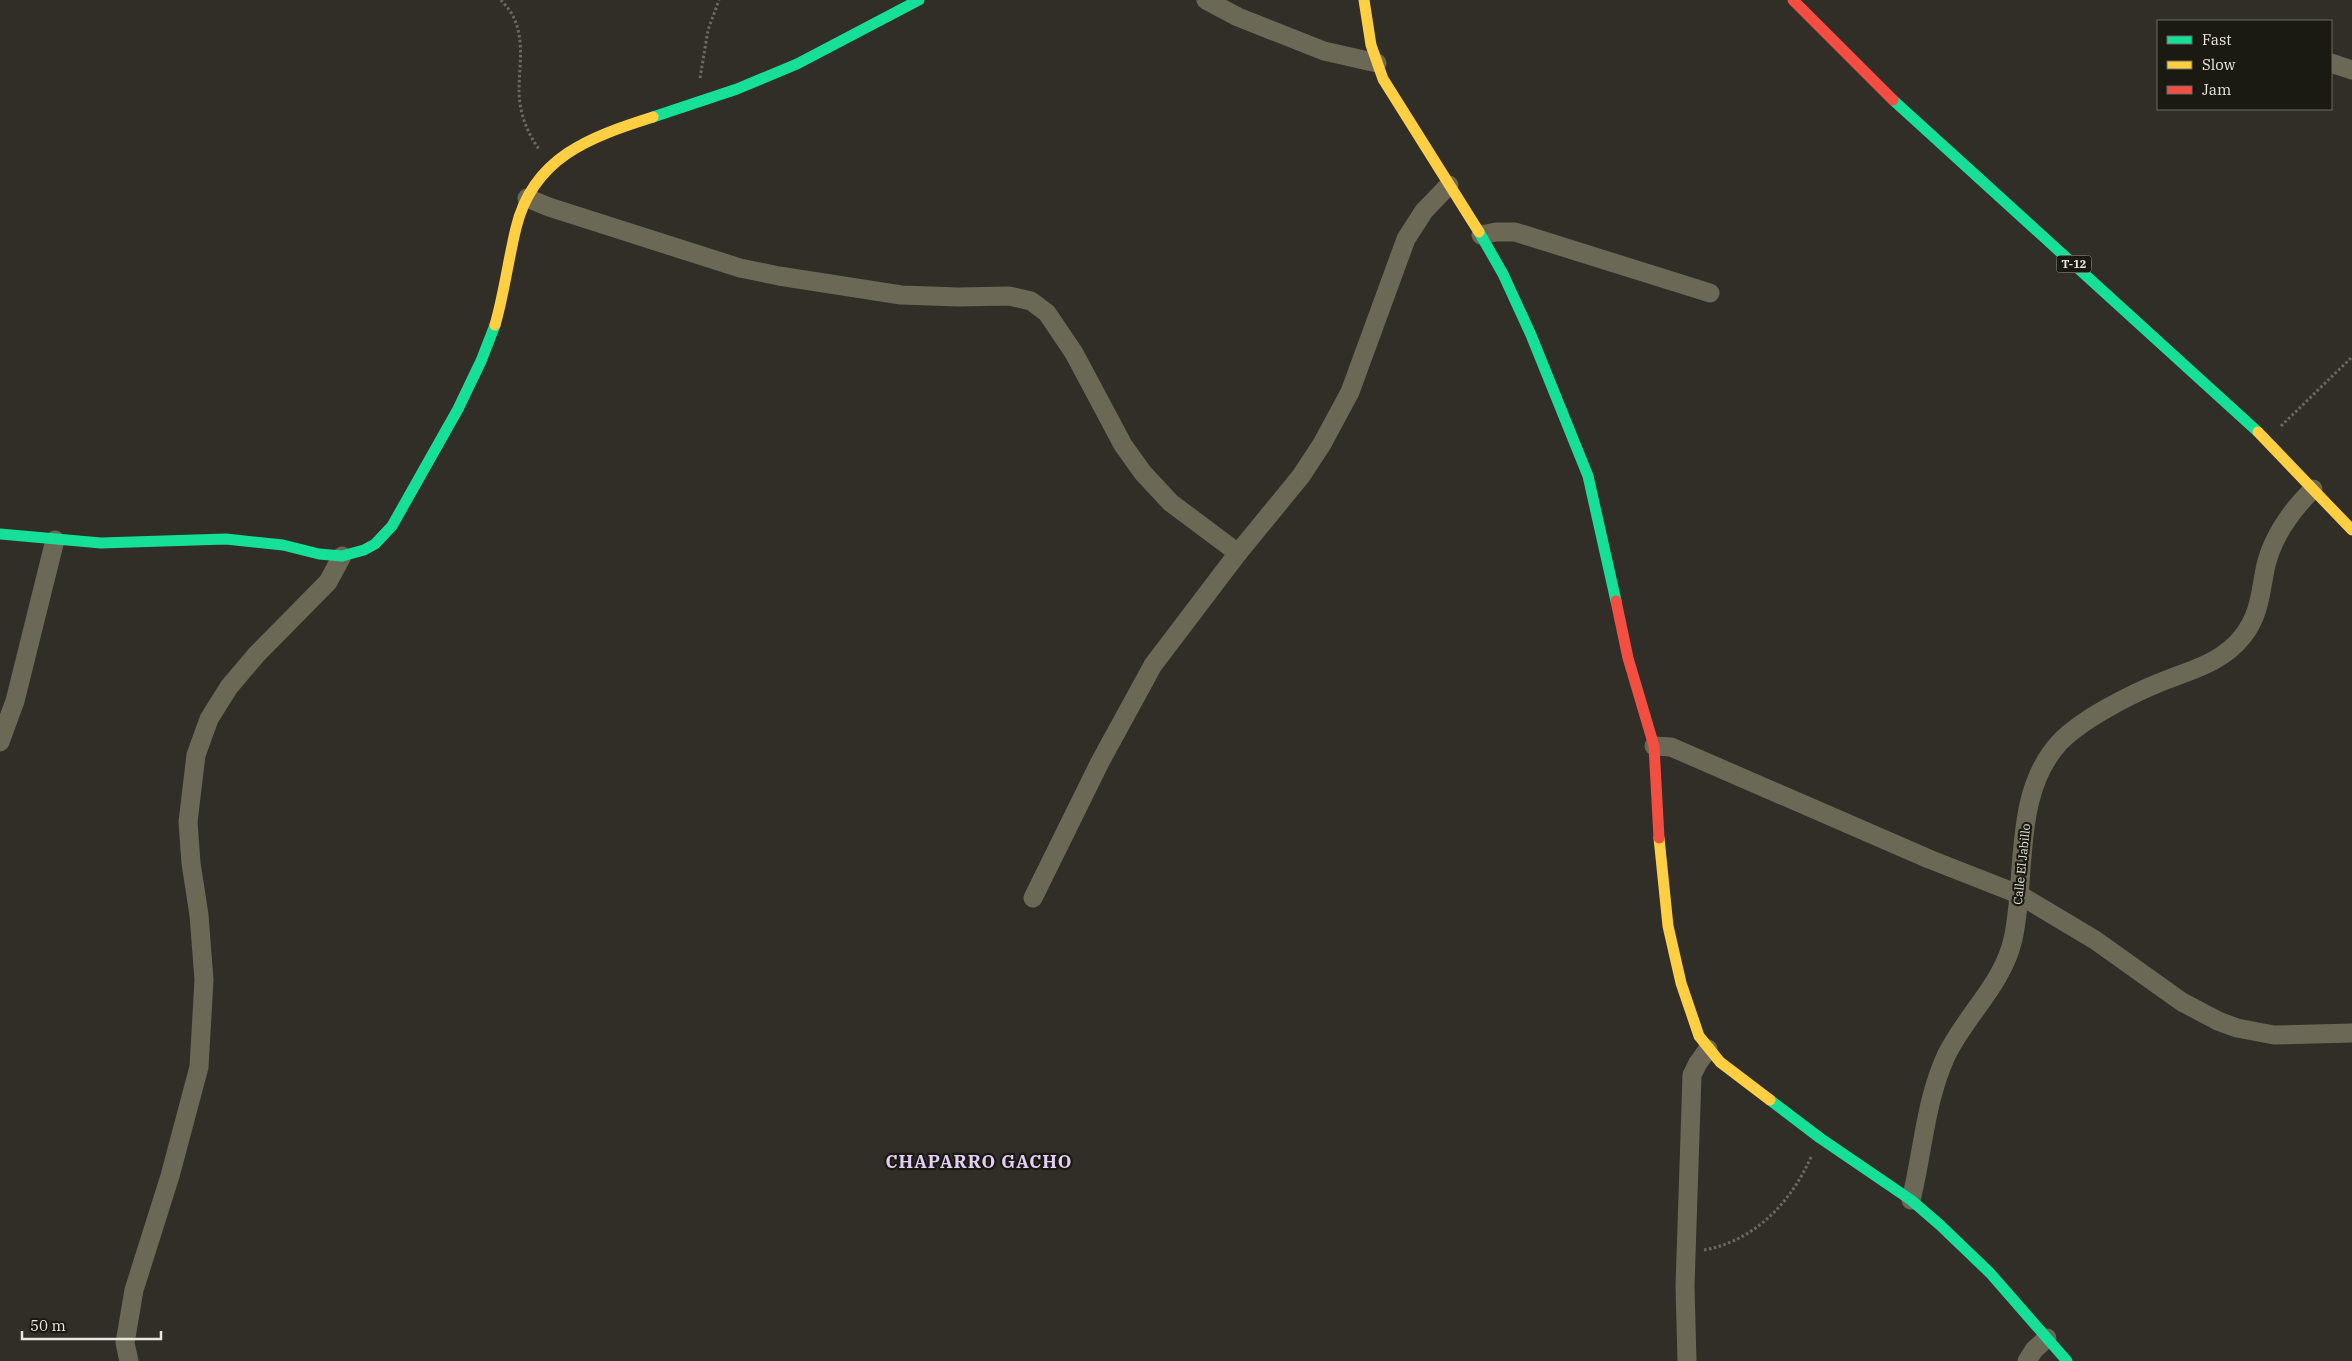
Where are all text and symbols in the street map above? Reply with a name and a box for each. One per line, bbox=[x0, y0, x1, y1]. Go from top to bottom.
legend bbox=[2157, 20, 2332, 110]
text: Fast bbox=[2202, 30, 2232, 49]
text: Slow bbox=[2202, 55, 2236, 74]
text: Jam bbox=[2202, 80, 2231, 99]
road number: T-12 bbox=[2056, 255, 2092, 272]
street label: Calle El Jabillo bbox=[2010, 822, 2033, 905]
district label: CHAPARRO GACHO bbox=[886, 1150, 1072, 1173]
scale bar bbox=[22, 1308, 161, 1340]
text: 50 m bbox=[30, 1316, 66, 1335]

